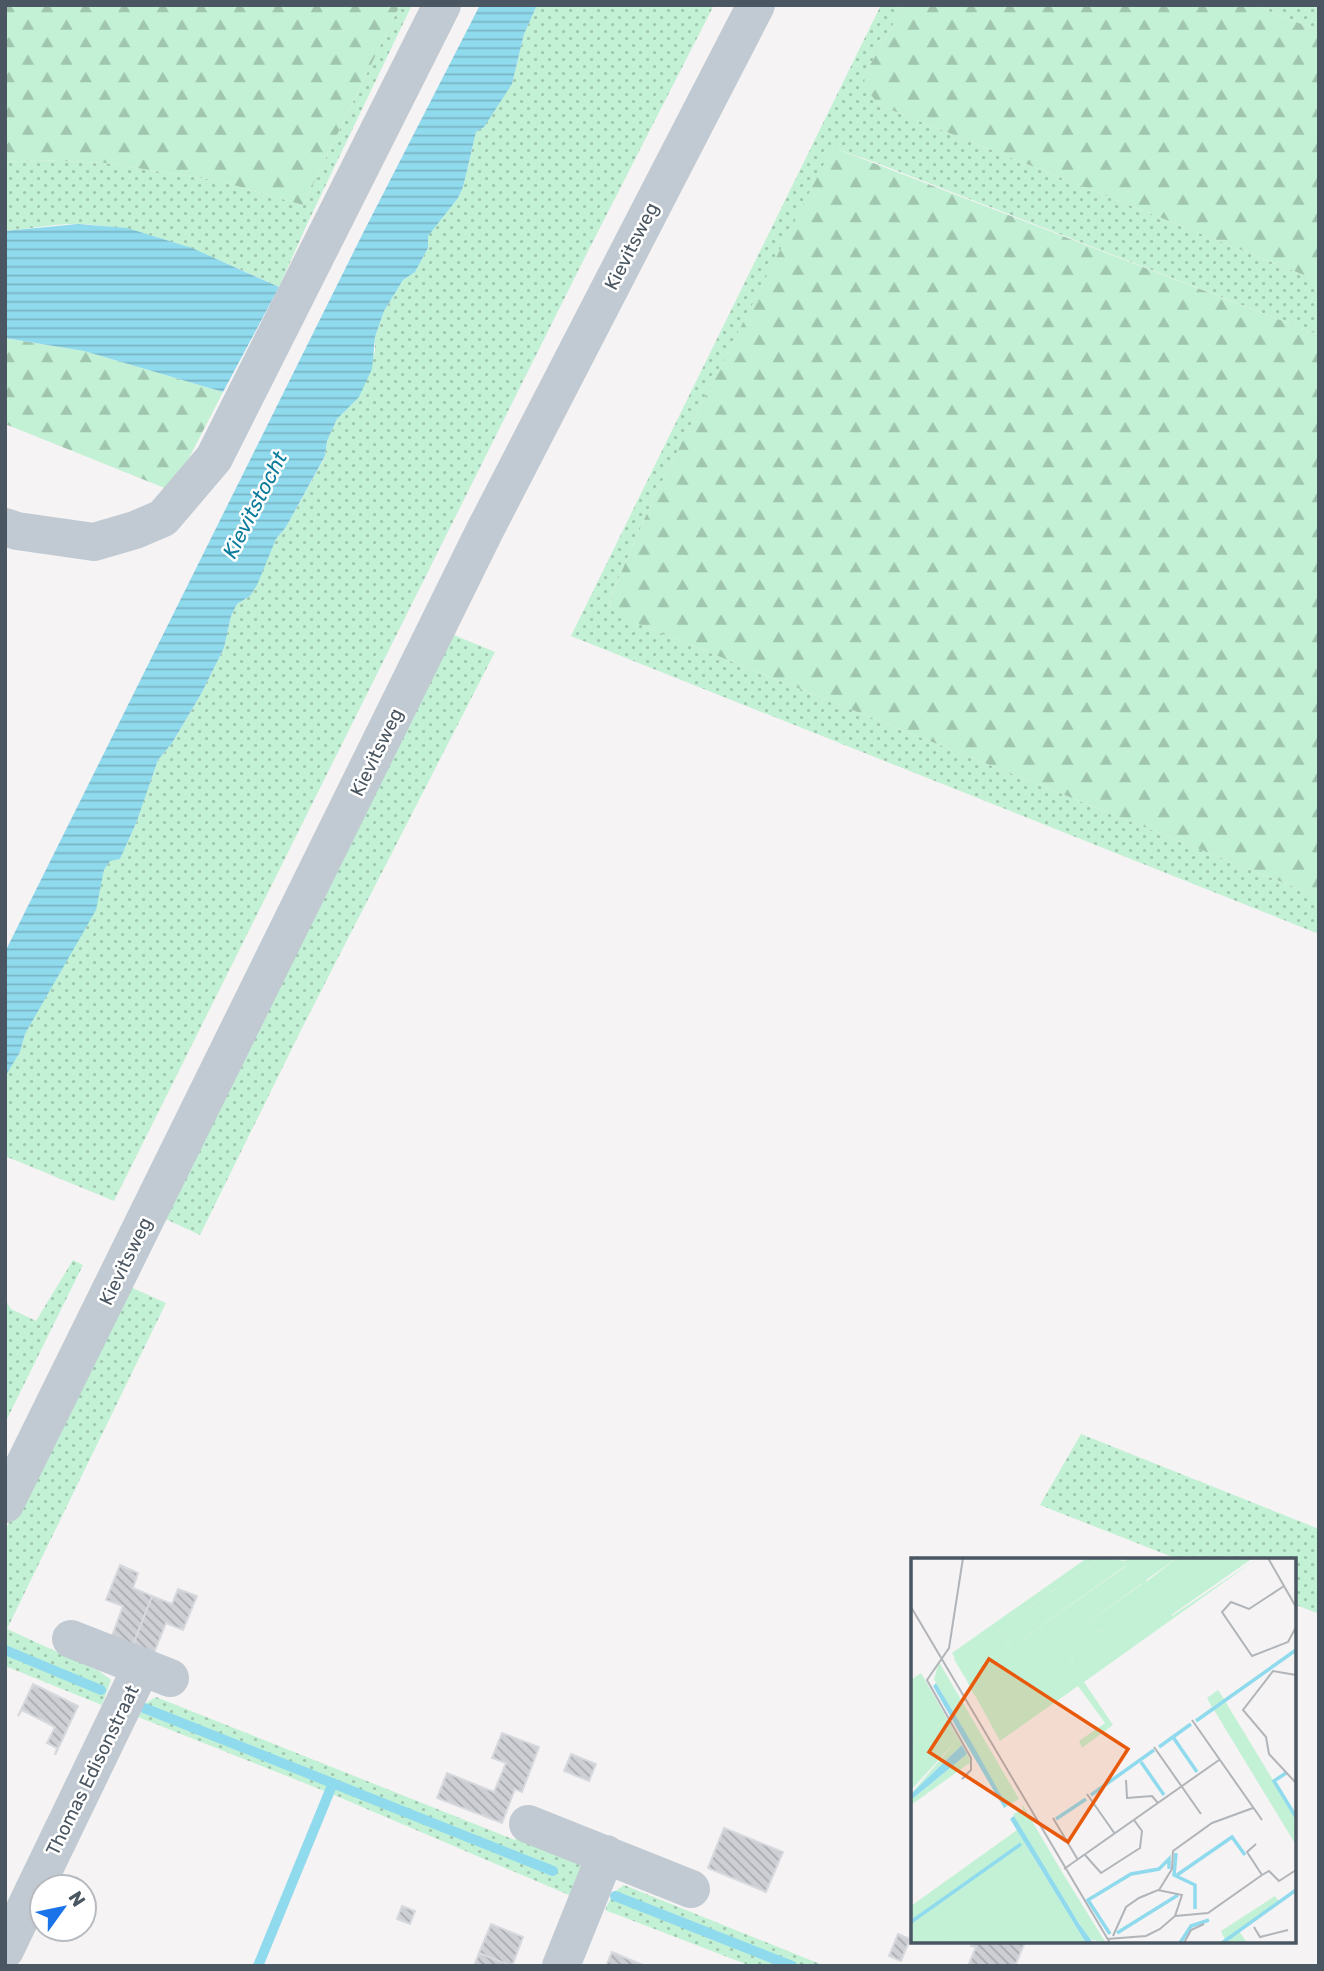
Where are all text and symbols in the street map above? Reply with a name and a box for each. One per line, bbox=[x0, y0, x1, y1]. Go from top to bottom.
street label: Kievitsweg bbox=[600, 199, 663, 294]
water label: Kievitstocht bbox=[217, 446, 293, 562]
street label: Kievitsweg bbox=[345, 704, 408, 800]
street label: Kievitsweg bbox=[94, 1213, 157, 1309]
inset map bbox=[911, 1558, 1296, 1943]
street label: Thomas Edisonstraat bbox=[41, 1681, 144, 1859]
north arrow bbox=[28, 1873, 98, 1943]
text: N bbox=[63, 1887, 90, 1911]

